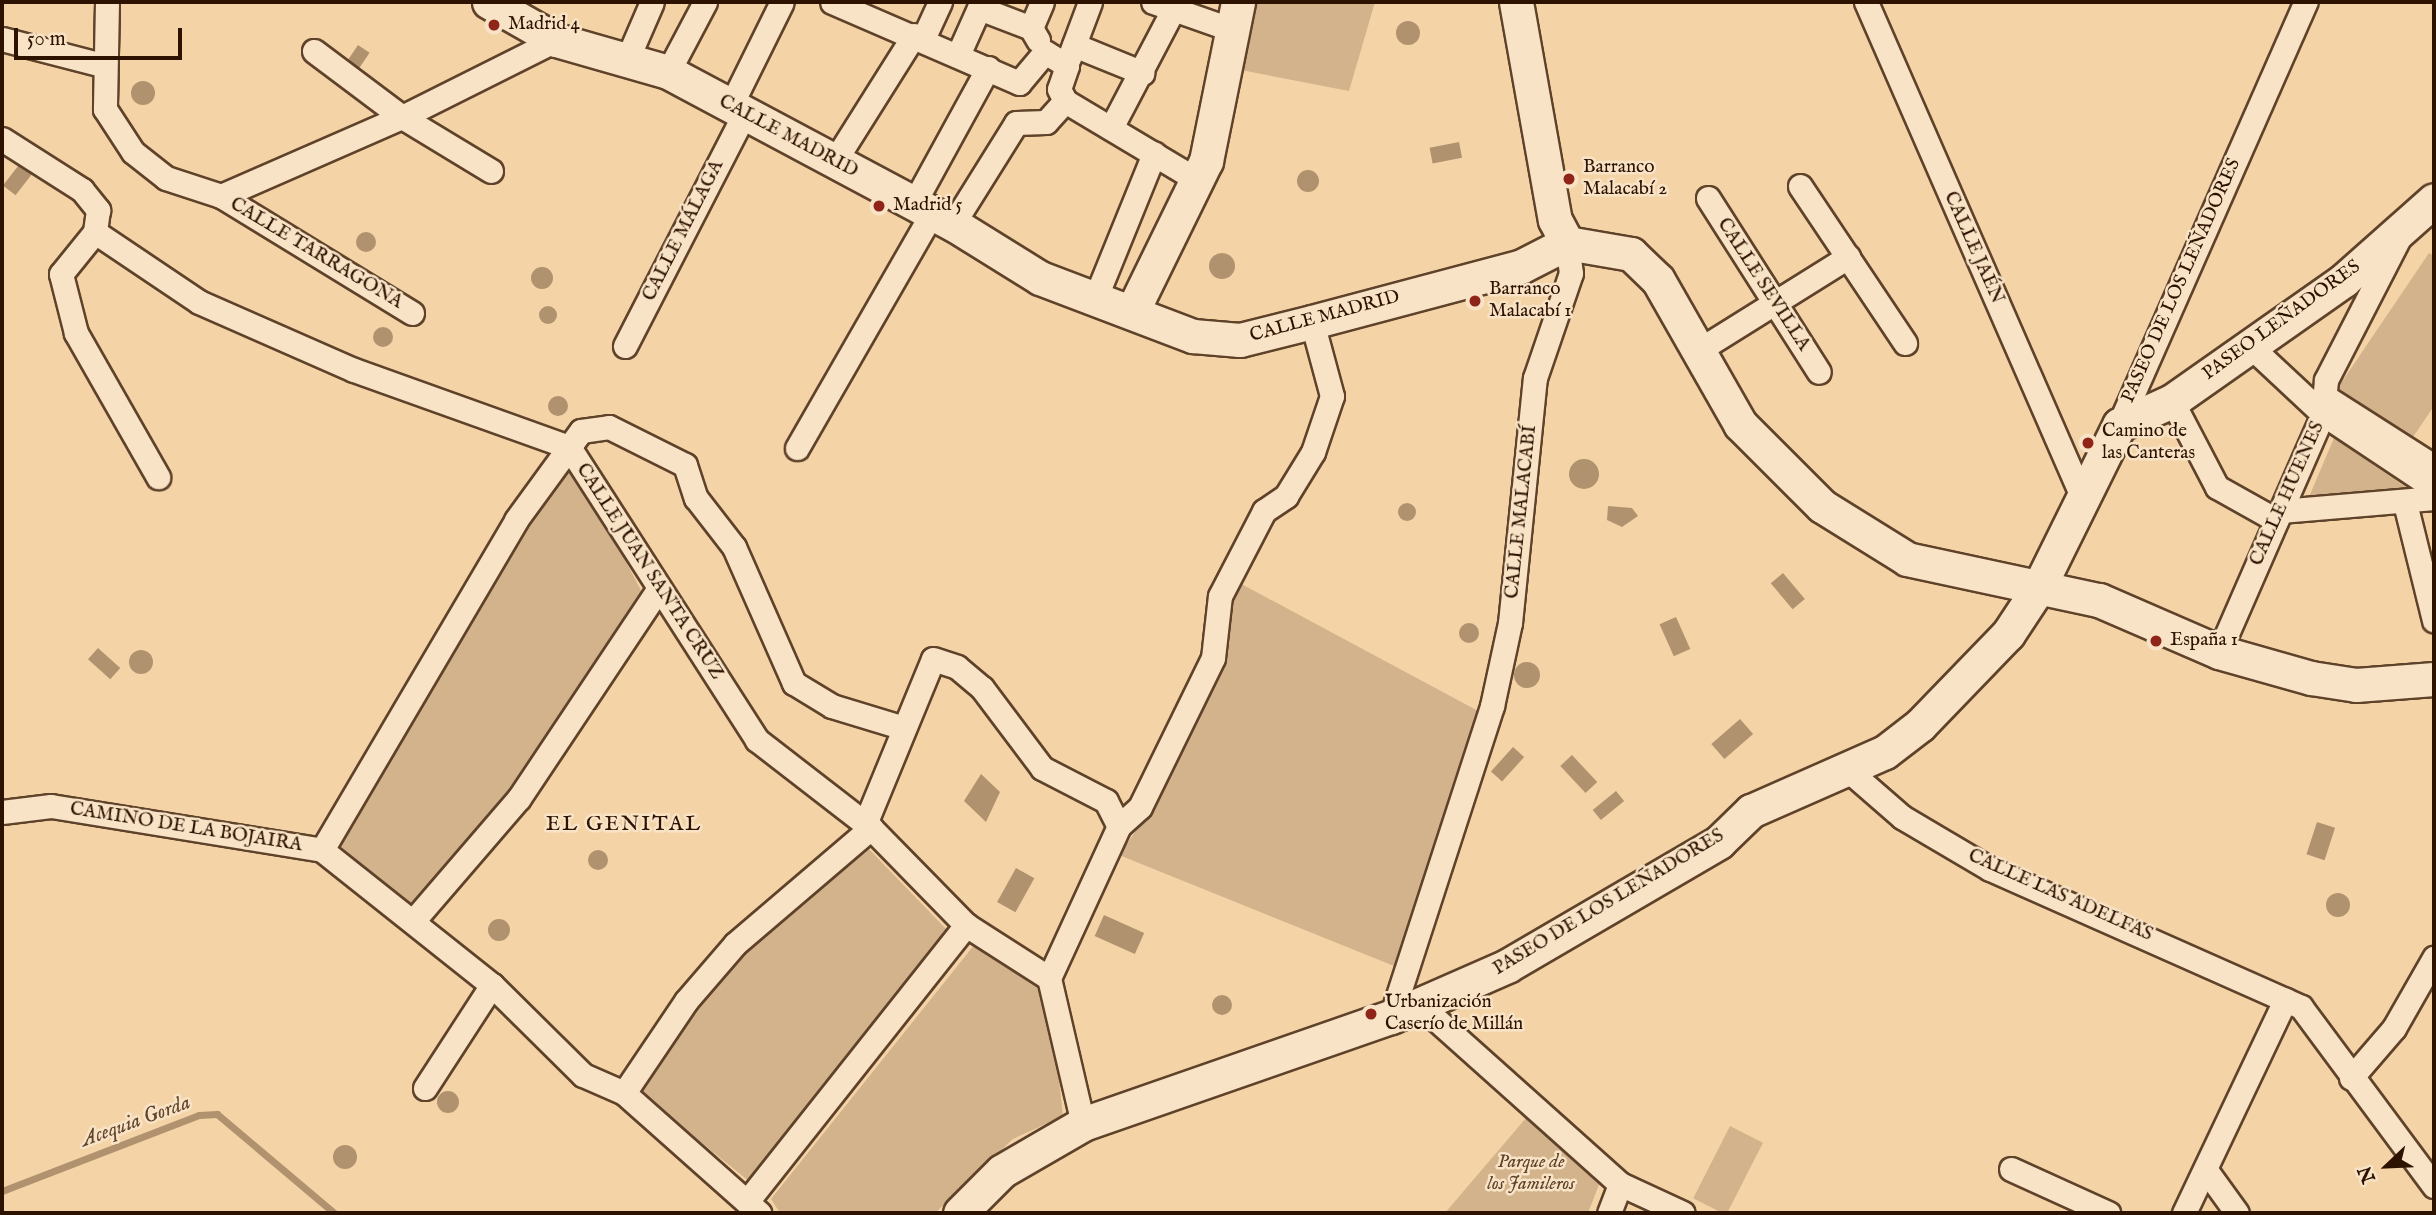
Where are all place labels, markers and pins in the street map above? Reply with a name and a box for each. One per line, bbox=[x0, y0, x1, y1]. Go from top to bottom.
place label: Madrid 4 bbox=[508, 14, 580, 36]
marker: Madrid 4 bbox=[486, 17, 502, 33]
place label: Barranco Malacabí 2 bbox=[1583, 157, 1667, 201]
marker: Barranco Malacabí 2 bbox=[1561, 171, 1577, 187]
place label: Madrid 5 bbox=[893, 195, 962, 217]
marker: Madrid 5 bbox=[871, 198, 887, 214]
place label: Barranco Malacabí 1 bbox=[1489, 279, 1571, 323]
marker: Barranco Malacabí 1 bbox=[1467, 293, 1483, 309]
place label: Camino de las Canteras bbox=[2102, 421, 2195, 465]
marker: Camino de las Canteras bbox=[2080, 435, 2096, 451]
place label: España 1 bbox=[2170, 630, 2238, 652]
marker: España 1 bbox=[2148, 633, 2164, 649]
place label: Urbanización Caserío de Millán bbox=[1385, 992, 1523, 1036]
marker: Urbanización Caserío de Millán bbox=[1363, 1006, 1379, 1022]

